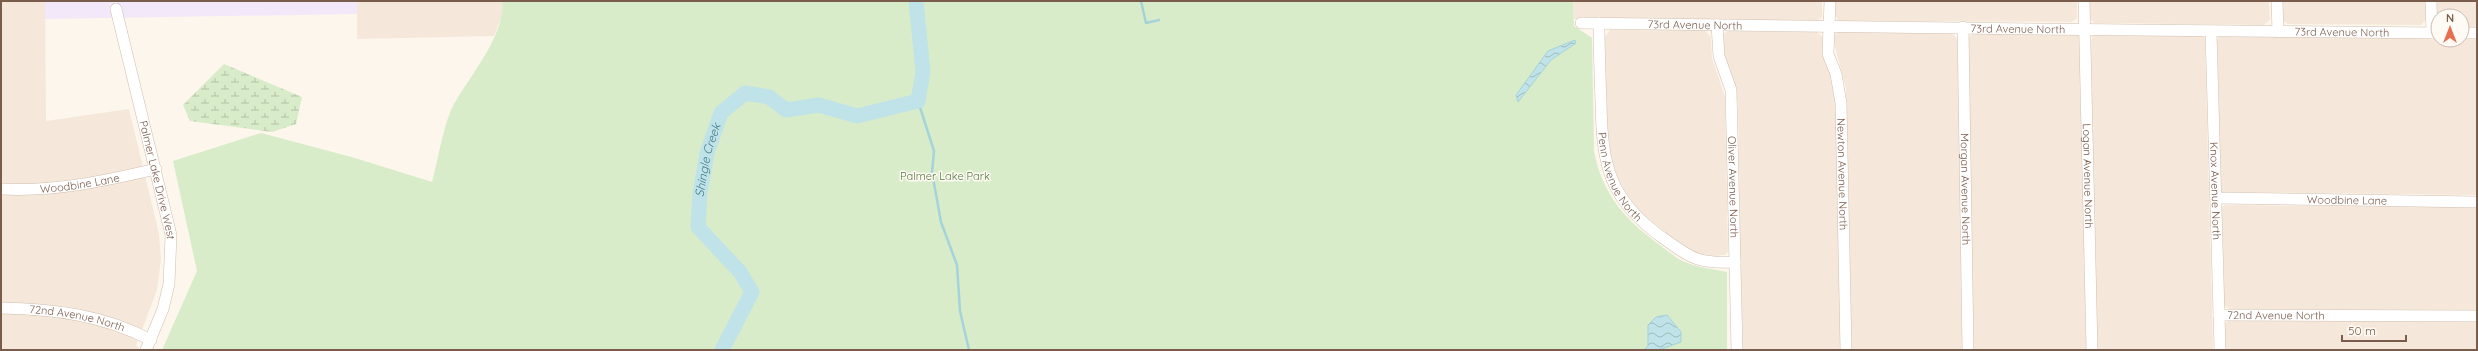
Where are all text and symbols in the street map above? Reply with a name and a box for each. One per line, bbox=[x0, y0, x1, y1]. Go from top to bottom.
north arrow bbox=[2430, 8, 2470, 48]
text: N bbox=[2446, 11, 2454, 25]
street label: 73rd Avenue North bbox=[1648, 17, 1742, 33]
street label: 73rd Avenue North bbox=[1971, 21, 2065, 36]
street label: 73rd Avenue North bbox=[2294, 25, 2389, 39]
street label: Newton Avenue North bbox=[1834, 118, 1851, 230]
street label: Palmer Lake Drive West bbox=[136, 119, 178, 240]
water label: Shingle Creek bbox=[692, 120, 724, 197]
street label: Logan Avenue North bbox=[2080, 123, 2096, 229]
street label: Penn Avenue North bbox=[1595, 132, 1645, 225]
street label: Morgan Avenue North bbox=[1958, 133, 1973, 245]
street label: Oliver Avenue North bbox=[1725, 136, 1741, 238]
street label: Knox Avenue North bbox=[2207, 142, 2224, 240]
park label: Palmer Lake Park bbox=[900, 169, 990, 183]
street label: Woodbine Lane bbox=[39, 170, 121, 196]
street label: Woodbine Lane bbox=[2307, 192, 2387, 208]
street label: 72nd Avenue North bbox=[29, 302, 127, 335]
street label: 72nd Avenue North bbox=[2227, 308, 2325, 322]
scale bar bbox=[2342, 317, 2406, 343]
text: 50 m bbox=[2348, 323, 2376, 338]

